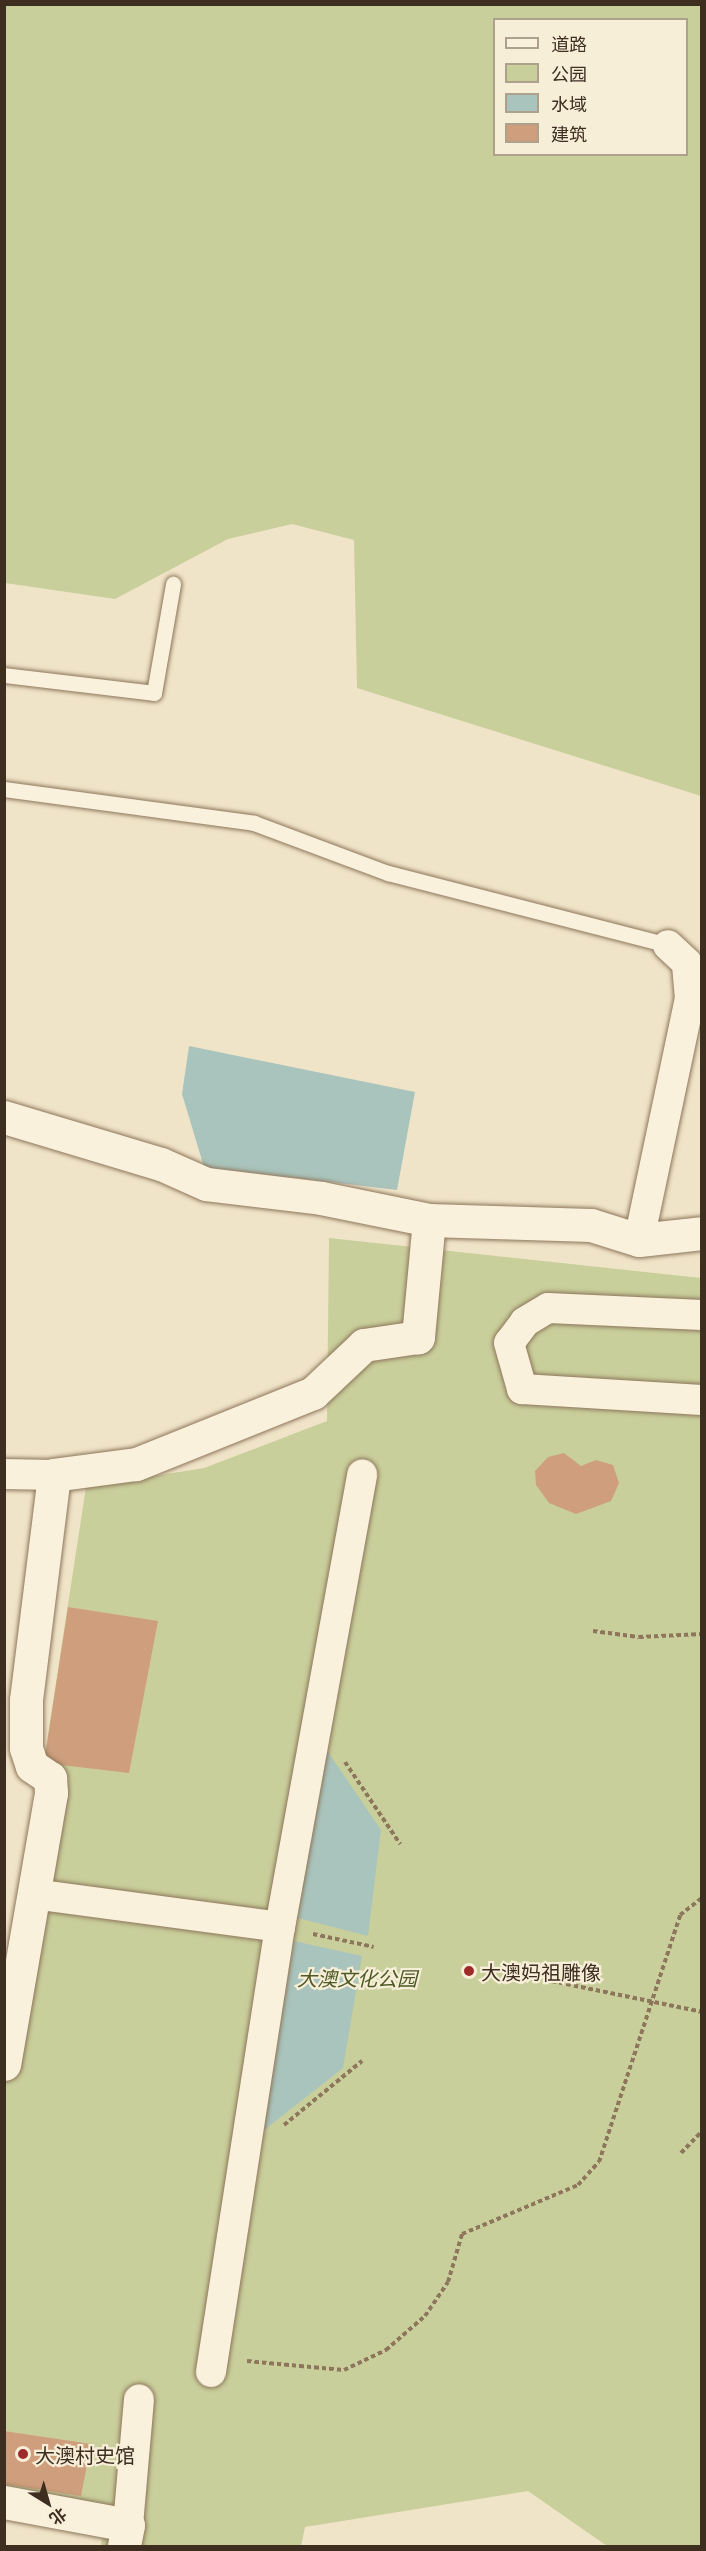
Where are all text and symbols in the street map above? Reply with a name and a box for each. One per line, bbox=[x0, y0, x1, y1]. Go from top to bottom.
legend bbox=[493, 18, 688, 156]
text: 道路 bbox=[551, 30, 587, 56]
text: 公园 bbox=[551, 60, 587, 86]
text: 水域 bbox=[551, 90, 587, 116]
text: 建筑 bbox=[551, 120, 587, 146]
place label: 大澳妈祖雕像 bbox=[481, 1959, 601, 1983]
marker: 大澳妈祖雕像 bbox=[462, 1964, 476, 1978]
park label: 大澳文化公园 bbox=[297, 1965, 417, 1989]
place label: 大澳村史馆 bbox=[35, 2442, 135, 2466]
marker: 大澳村史馆 bbox=[16, 2447, 30, 2461]
north arrow bbox=[18, 2473, 78, 2533]
text: 北 bbox=[45, 2503, 72, 2532]

